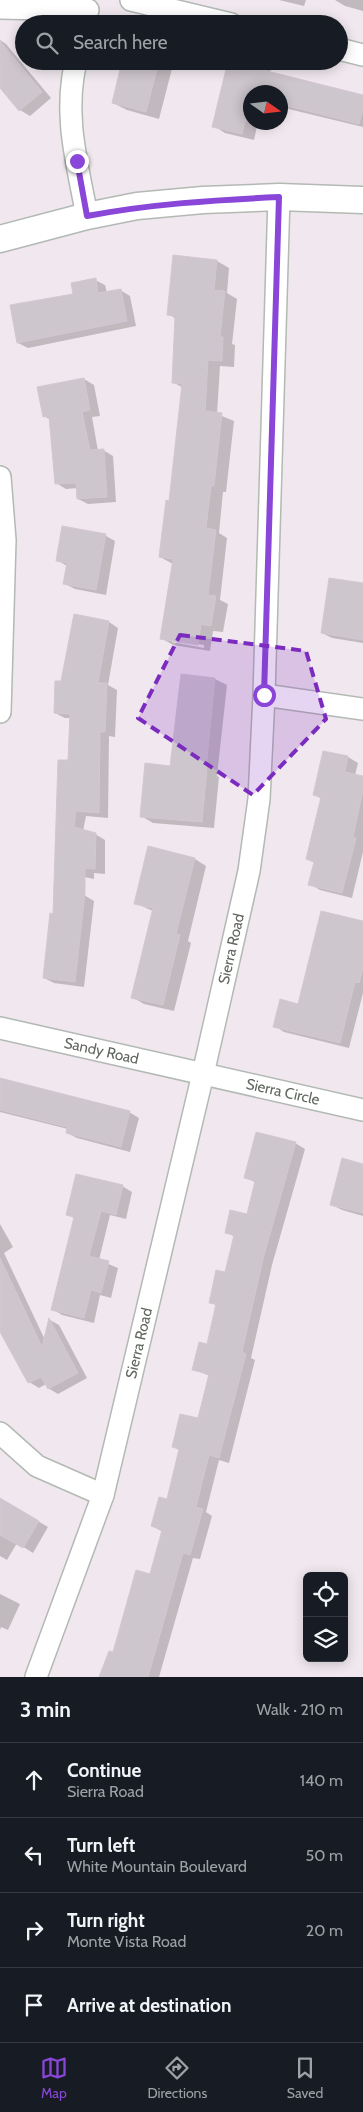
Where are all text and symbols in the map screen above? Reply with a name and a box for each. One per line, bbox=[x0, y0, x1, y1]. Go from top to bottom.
search box bbox=[15, 15, 348, 70]
icon: search bbox=[33, 29, 61, 57]
text: Search here bbox=[73, 31, 167, 54]
north arrow bbox=[243, 85, 288, 130]
route end bbox=[66, 150, 89, 173]
route start bbox=[253, 684, 276, 707]
street label: Sierra Road bbox=[215, 912, 248, 986]
street label: Sandy Road bbox=[62, 1034, 141, 1068]
street label: Sierra Circle bbox=[244, 1075, 322, 1109]
street label: Sierra Road bbox=[122, 1306, 156, 1380]
map controls bbox=[303, 1572, 348, 1662]
button: locate bbox=[303, 1572, 348, 1617]
button: layers bbox=[303, 1617, 348, 1662]
text: 3 min bbox=[20, 1697, 71, 1722]
text: Walk · 210 m bbox=[256, 1700, 343, 1719]
text: Continue bbox=[67, 1759, 141, 1782]
icon: ahead bbox=[20, 1766, 48, 1794]
text: 140 m bbox=[300, 1771, 343, 1790]
text: Sierra Road bbox=[67, 1782, 144, 1801]
text: Turn left bbox=[67, 1834, 135, 1857]
icon: left bbox=[20, 1841, 48, 1869]
text: 50 m bbox=[306, 1846, 343, 1865]
text: White Mountain Boulevard bbox=[67, 1857, 247, 1876]
text: Turn right bbox=[67, 1909, 145, 1932]
icon: right bbox=[20, 1916, 48, 1944]
text: 20 m bbox=[306, 1921, 343, 1940]
text: Monte Vista Road bbox=[67, 1932, 186, 1951]
icon: arrive bbox=[20, 1991, 48, 2019]
text: Arrive at destination bbox=[67, 1994, 231, 2017]
tab: Map bbox=[40, 2054, 68, 2102]
tab: Directions bbox=[147, 2054, 207, 2102]
tab: Saved bbox=[287, 2054, 323, 2102]

